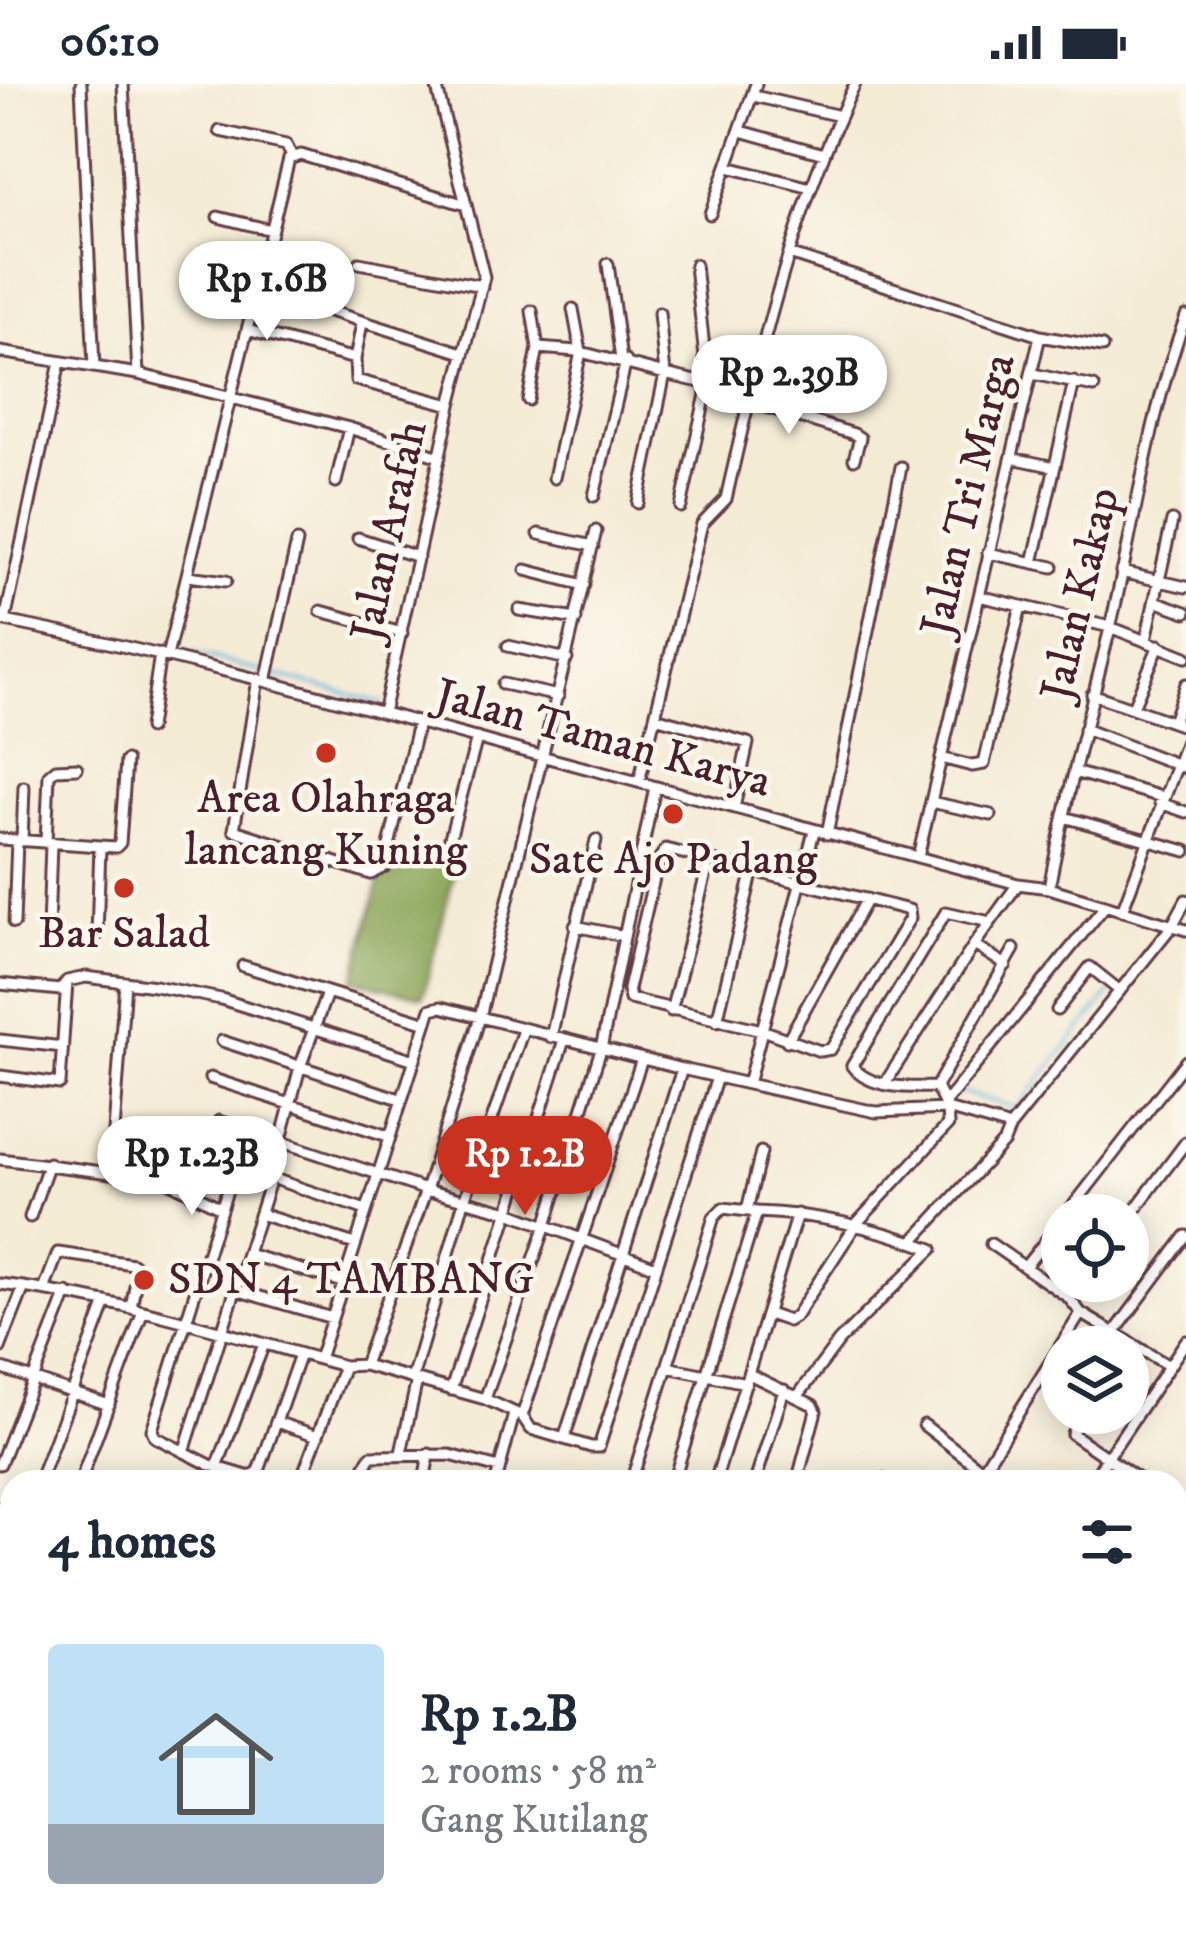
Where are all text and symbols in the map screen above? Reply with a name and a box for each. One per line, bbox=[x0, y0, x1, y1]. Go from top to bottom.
text: 06:10 bbox=[60, 14, 160, 70]
pin: Rp 1.6B bbox=[156, 241, 378, 343]
text: Rp 1.6B bbox=[206, 255, 328, 304]
pin: Rp 2.39B bbox=[665, 335, 913, 437]
text: Rp 2.39B bbox=[718, 349, 860, 398]
street label: Jalan Tri Marga bbox=[908, 349, 1029, 645]
street label: Jalan Arafah bbox=[339, 416, 441, 650]
street label: Jalan Kakap bbox=[1028, 482, 1133, 710]
street label: Jalan Taman Karya bbox=[425, 666, 777, 811]
marker: Area Olahraga lancang Kuning bbox=[313, 740, 339, 766]
place label: Area Olahraga lancang Kuning bbox=[184, 771, 468, 879]
marker: Sate Ajo Padang bbox=[660, 801, 686, 827]
place label: Sate Ajo Padang bbox=[529, 832, 817, 888]
marker: Bar Salad bbox=[111, 875, 137, 901]
place label: Bar Salad bbox=[38, 906, 210, 962]
pin: Rp 1.23B bbox=[68, 1116, 316, 1218]
pin: Rp 1.2B bbox=[414, 1116, 636, 1218]
text: Rp 1.23B bbox=[124, 1130, 260, 1179]
text: Rp 1.2B bbox=[464, 1130, 586, 1179]
map controls bbox=[1041, 1194, 1149, 1434]
button: locate bbox=[1041, 1194, 1149, 1302]
place label: SDN 4 TAMBANG bbox=[168, 1252, 534, 1308]
marker: SDN 4 TAMBANG bbox=[131, 1267, 157, 1293]
button: layers bbox=[1041, 1326, 1149, 1434]
icon: filters bbox=[1074, 1509, 1140, 1575]
text: 4 homes bbox=[48, 1510, 216, 1574]
text: Rp 1.2B bbox=[420, 1683, 579, 1747]
icon: home bbox=[144, 1692, 288, 1836]
text: 2 rooms · 58 m² bbox=[420, 1747, 656, 1796]
text: Gang Kutilang bbox=[420, 1796, 648, 1845]

